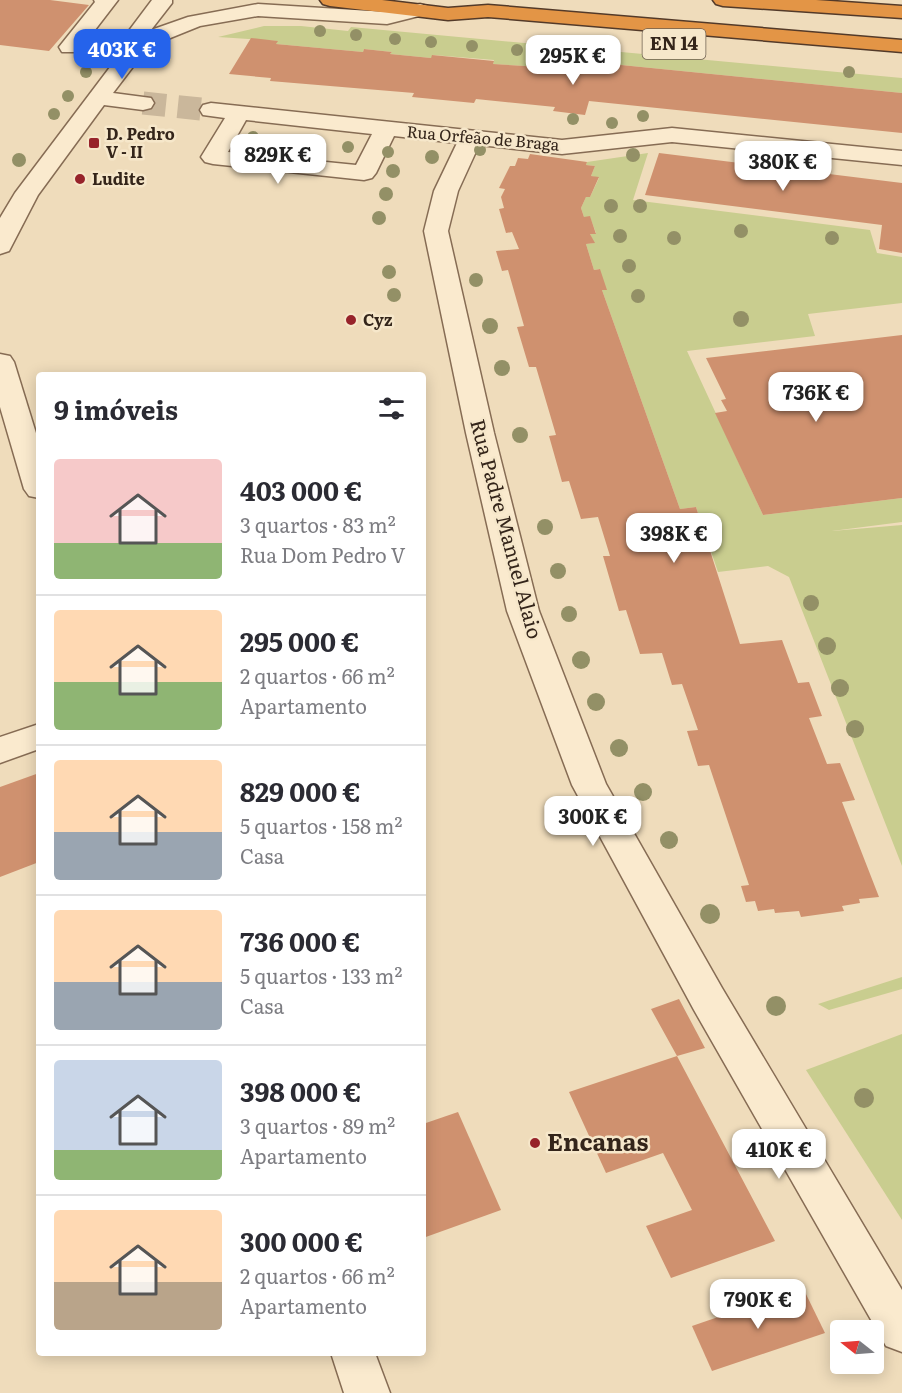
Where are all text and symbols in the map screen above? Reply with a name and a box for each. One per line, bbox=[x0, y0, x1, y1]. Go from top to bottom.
pin: 403K € bbox=[73, 29, 171, 80]
road number: EN 14 bbox=[642, 29, 706, 59]
text: 403K € bbox=[88, 33, 156, 63]
pin: 295K € bbox=[524, 35, 622, 86]
text: 295K € bbox=[540, 39, 606, 69]
street label: Rua Orfeão de Braga bbox=[406, 118, 561, 156]
place label: D. Pedro V - II bbox=[106, 121, 175, 163]
pin: 829K € bbox=[229, 134, 327, 185]
marker: D. Pedro V - II bbox=[87, 136, 101, 150]
text: 829K € bbox=[244, 138, 312, 168]
pin: 380K € bbox=[734, 141, 832, 192]
text: 380K € bbox=[749, 145, 817, 175]
place label: Ludite bbox=[92, 166, 145, 190]
marker: Ludite bbox=[73, 172, 87, 186]
place label: Cyz bbox=[363, 307, 393, 331]
marker: Cyz bbox=[344, 313, 358, 327]
pin: 736K € bbox=[767, 372, 865, 423]
text: 736K € bbox=[782, 376, 850, 406]
text: 9 imóveis bbox=[54, 389, 178, 428]
icon: filters bbox=[375, 392, 408, 425]
street label: Rua Padre Manuel Alaio bbox=[464, 415, 552, 642]
text: 403 000 € bbox=[240, 470, 362, 509]
icon: home bbox=[102, 483, 174, 555]
text: 3 quartos · 83 m² bbox=[240, 509, 396, 539]
pin: 398K € bbox=[625, 513, 723, 564]
text: 398K € bbox=[640, 517, 708, 547]
text: Rua Dom Pedro V bbox=[240, 539, 406, 569]
text: 295 000 € bbox=[240, 621, 359, 660]
icon: home bbox=[102, 634, 174, 706]
text: 2 quartos · 66 m² bbox=[240, 660, 395, 690]
text: Apartamento bbox=[240, 690, 367, 720]
text: 829 000 € bbox=[240, 771, 361, 810]
icon: home bbox=[102, 784, 174, 856]
pin: 300K € bbox=[544, 796, 642, 847]
text: 300K € bbox=[558, 800, 628, 830]
text: 5 quartos · 158 m² bbox=[240, 810, 402, 840]
text: Casa bbox=[240, 840, 284, 870]
text: 736 000 € bbox=[240, 921, 360, 960]
icon: home bbox=[102, 934, 174, 1006]
text: 5 quartos · 133 m² bbox=[240, 960, 402, 990]
text: Casa bbox=[240, 990, 284, 1020]
text: 398 000 € bbox=[240, 1071, 361, 1110]
icon: home bbox=[102, 1084, 174, 1156]
text: 3 quartos · 89 m² bbox=[240, 1110, 395, 1140]
place label: Encanas bbox=[547, 1123, 649, 1158]
pin: 410K € bbox=[730, 1129, 828, 1180]
text: 410K € bbox=[746, 1133, 812, 1163]
marker: Encanas bbox=[528, 1136, 542, 1150]
text: Apartamento bbox=[240, 1140, 367, 1170]
text: 300 000 € bbox=[240, 1221, 363, 1260]
icon: home bbox=[102, 1234, 174, 1306]
text: 2 quartos · 66 m² bbox=[240, 1260, 395, 1290]
pin: 790K € bbox=[709, 1279, 807, 1330]
text: 790K € bbox=[724, 1283, 792, 1313]
text: Apartamento bbox=[240, 1290, 367, 1320]
north arrow bbox=[830, 1320, 884, 1374]
map controls bbox=[830, 1320, 884, 1374]

